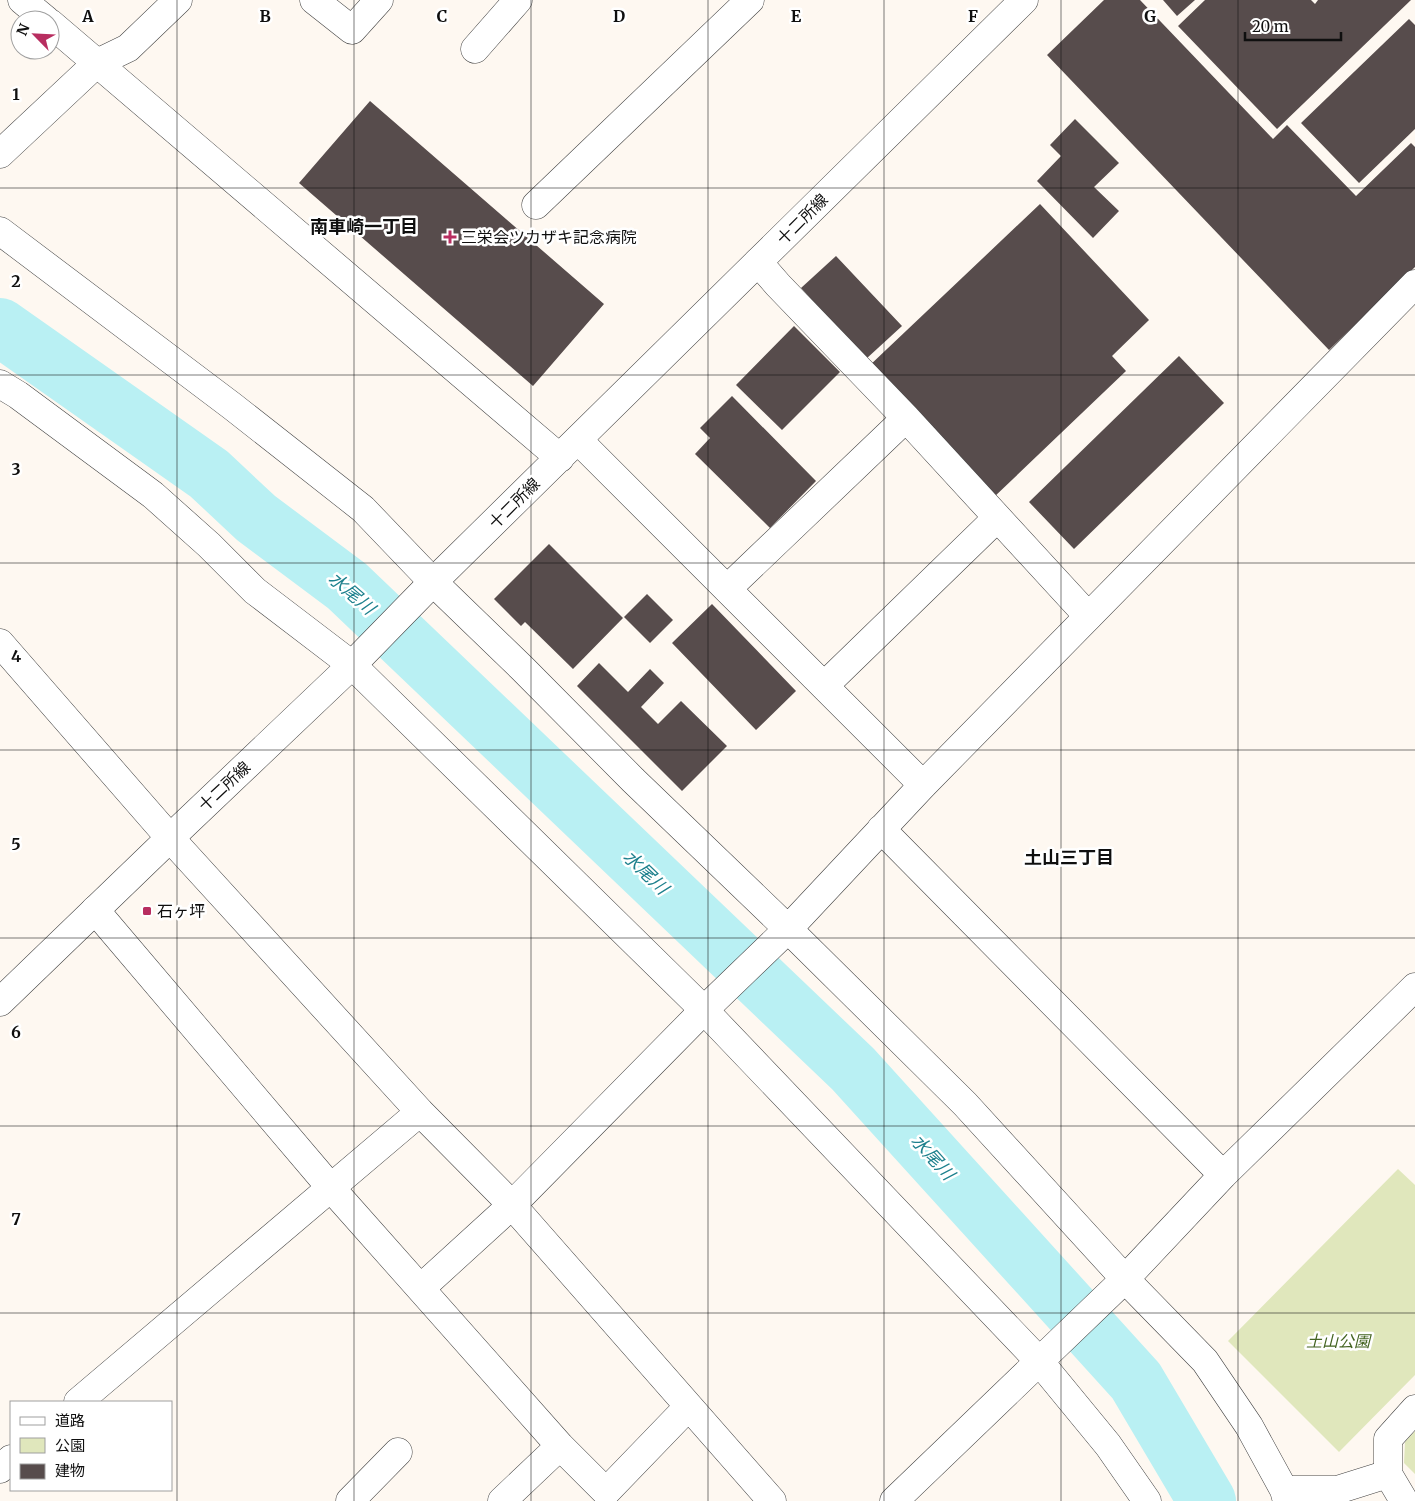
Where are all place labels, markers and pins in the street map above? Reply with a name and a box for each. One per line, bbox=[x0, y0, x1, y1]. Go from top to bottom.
place label: 三栄会ツカザキ記念病院 bbox=[461, 227, 637, 247]
marker: 三栄会ツカザキ記念病院 bbox=[443, 230, 457, 244]
place label: 石ヶ坪 bbox=[157, 901, 205, 921]
marker: 石ヶ坪 bbox=[141, 905, 153, 917]

